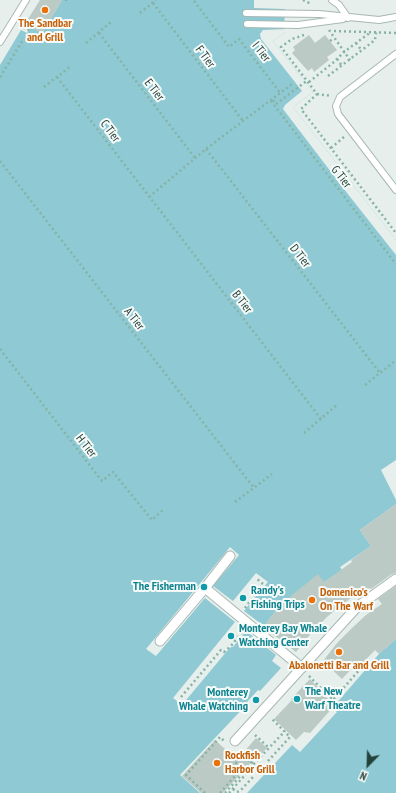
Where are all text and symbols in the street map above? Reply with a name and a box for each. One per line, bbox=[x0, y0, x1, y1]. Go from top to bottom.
marker: The Sandbar and Grill bbox=[40, 5, 50, 15]
place label: The Sandbar and Grill bbox=[18, 17, 72, 45]
street label: I Tier bbox=[249, 39, 273, 65]
street label: F Tier bbox=[192, 43, 218, 71]
street label: E Tier bbox=[141, 76, 167, 104]
street label: C Tier bbox=[97, 117, 123, 145]
street label: G Tier bbox=[328, 163, 354, 191]
street label: D Tier bbox=[287, 242, 313, 270]
street label: B Tier bbox=[229, 288, 255, 316]
street label: A Tier bbox=[121, 305, 147, 333]
street label: H Tier bbox=[73, 432, 99, 460]
place label: The Fisherman bbox=[133, 580, 196, 594]
marker: The Fisherman bbox=[199, 582, 209, 592]
place label: Randy's Fishing Trips bbox=[251, 584, 305, 612]
place label: Domenico's On The Warf bbox=[320, 586, 373, 614]
marker: Randy's Fishing Trips bbox=[238, 593, 248, 603]
marker: Domenico's On The Warf bbox=[307, 595, 317, 605]
place label: Monterey Bay Whale Watching Center bbox=[239, 622, 327, 650]
marker: Monterey Bay Whale Watching Center bbox=[226, 631, 236, 641]
marker: Abalonetti Bar and Grill bbox=[334, 647, 344, 657]
place label: Abalonetti Bar and Grill bbox=[289, 659, 389, 673]
place label: The New Warf Theatre bbox=[305, 685, 361, 713]
place label: Monterey Whale Watching bbox=[179, 686, 248, 714]
marker: The New Warf Theatre bbox=[292, 694, 302, 704]
marker: Monterey Whale Watching bbox=[251, 695, 261, 705]
north arrow bbox=[348, 745, 388, 785]
place label: Rockfish Harbor Grill bbox=[225, 749, 275, 777]
marker: Rockfish Harbor Grill bbox=[212, 758, 222, 768]
text: N bbox=[358, 768, 369, 784]

